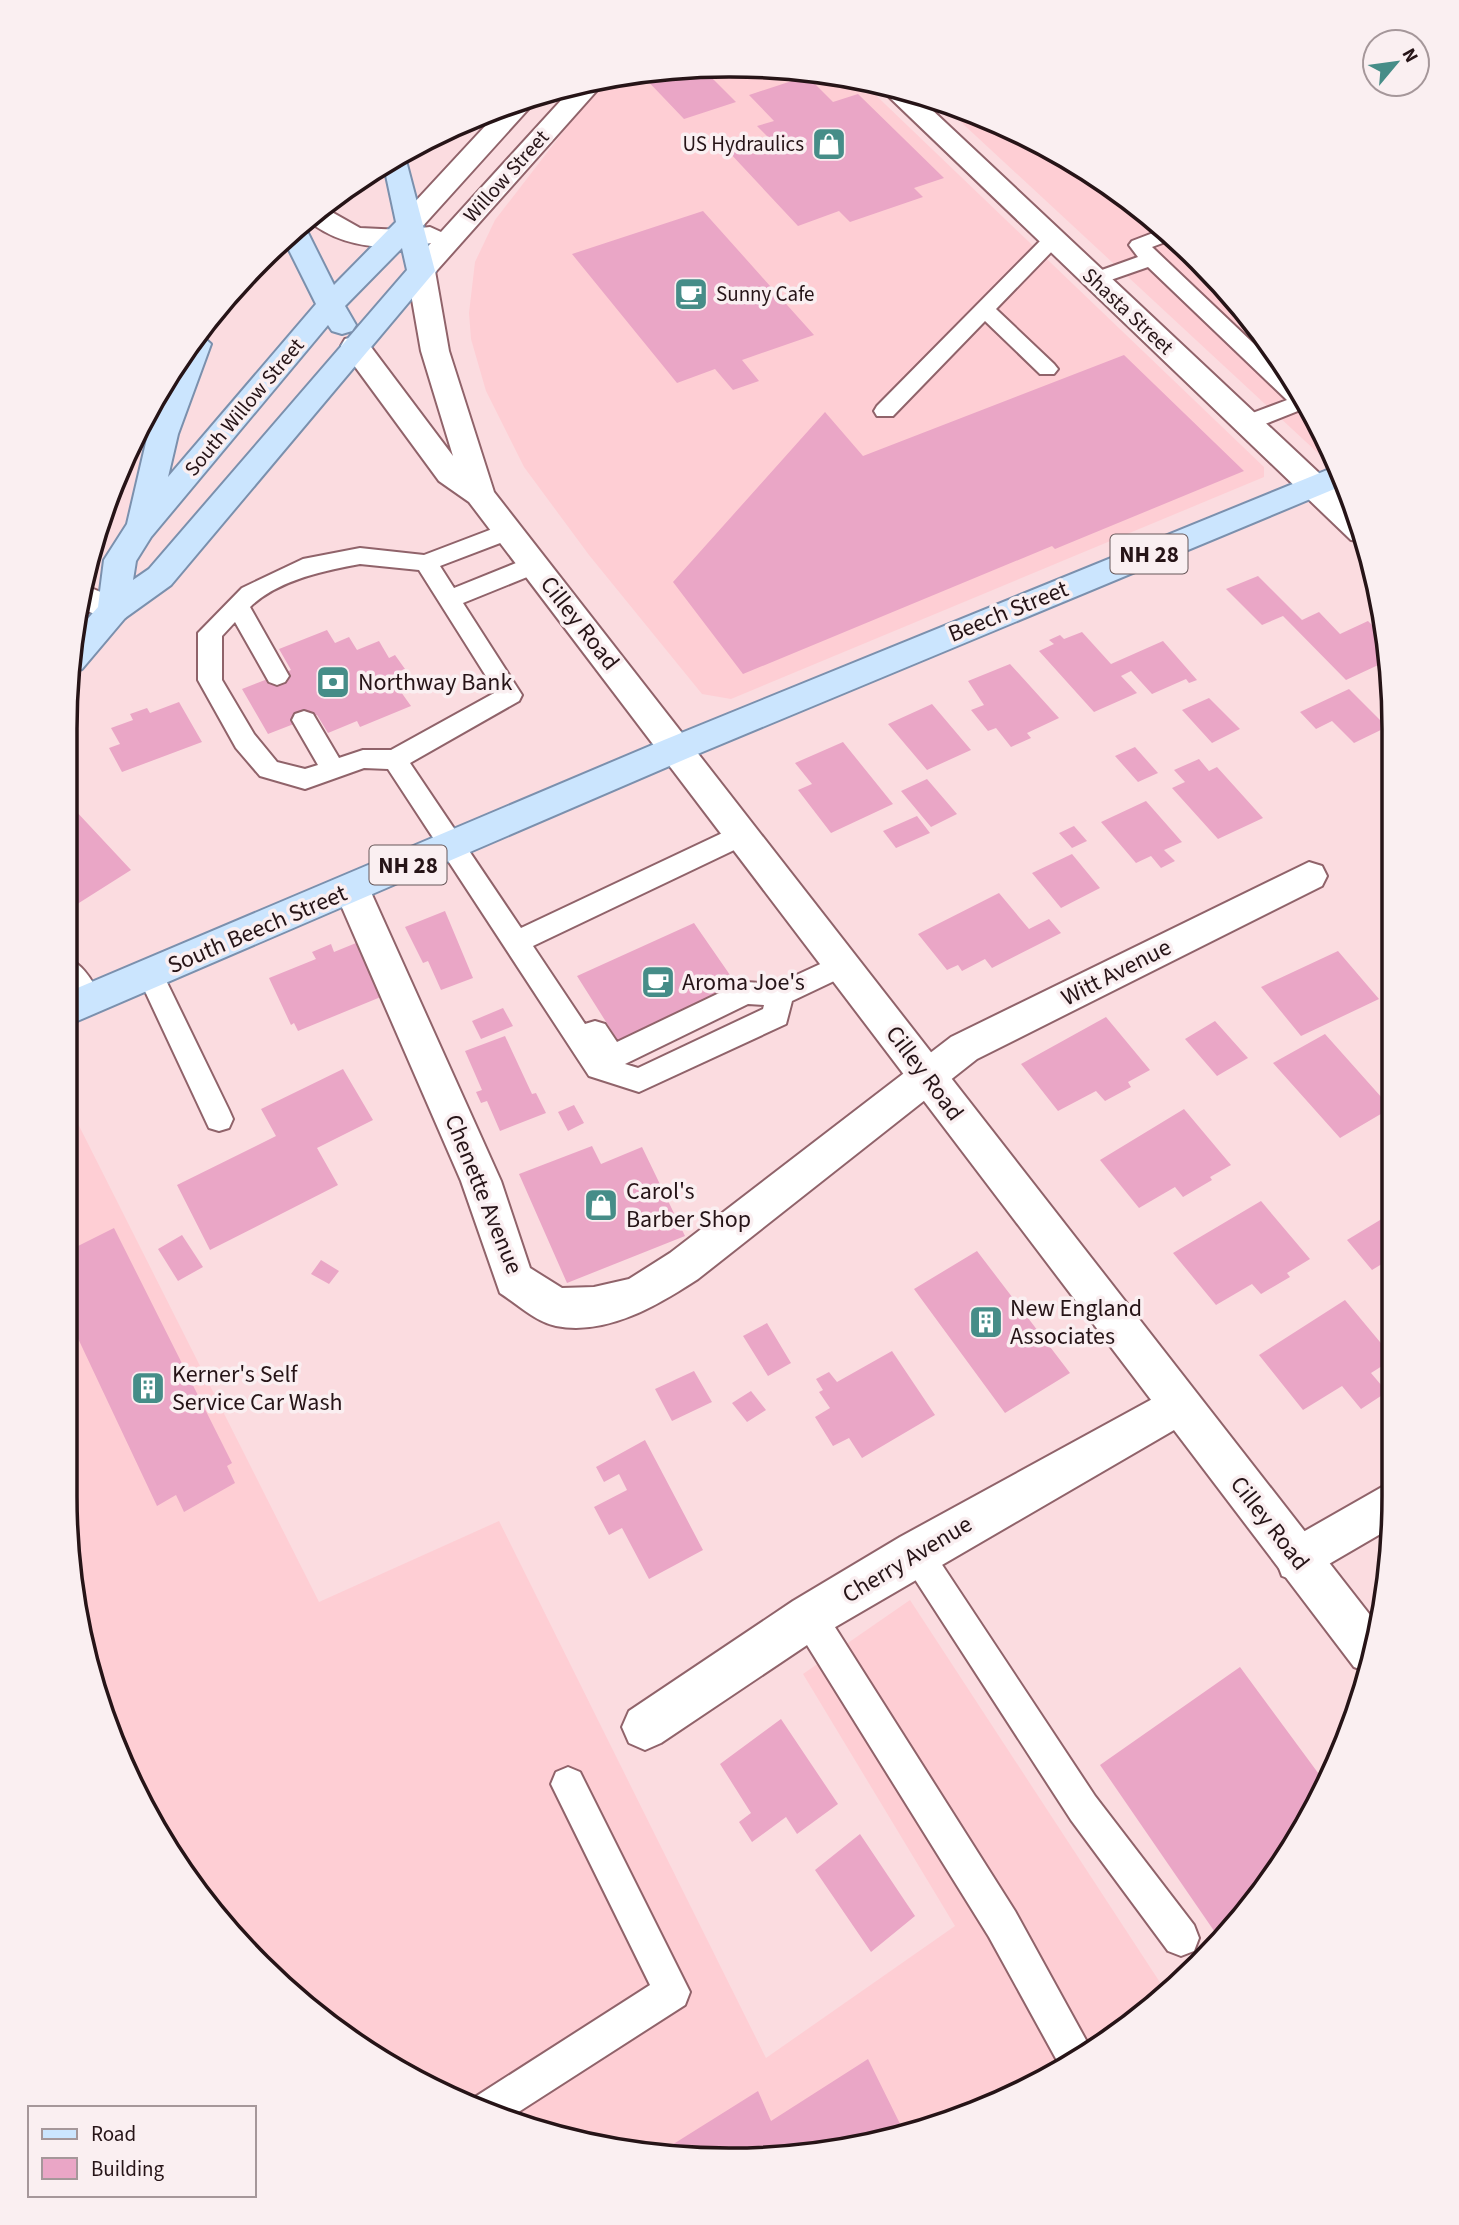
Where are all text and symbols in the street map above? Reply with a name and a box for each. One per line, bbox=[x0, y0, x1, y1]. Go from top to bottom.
north arrow bbox=[1361, 28, 1431, 98]
text: N bbox=[1395, 43, 1424, 68]
street label: Willow Street bbox=[456, 123, 556, 229]
shop icon: US Hydraulics bbox=[810, 125, 848, 163]
place label: US Hydraulics bbox=[682, 129, 804, 159]
street label: Shasta Street bbox=[1075, 261, 1181, 361]
cafe icon: Sunny Cafe bbox=[672, 275, 710, 313]
place label: Sunny Cafe bbox=[716, 279, 815, 309]
street label: South Willow Street bbox=[177, 331, 311, 483]
road number: NH 28 bbox=[1110, 534, 1188, 574]
street label: Cilley Road bbox=[532, 569, 628, 678]
street label: Beech Street bbox=[943, 571, 1074, 651]
bank icon: Northway Bank bbox=[314, 663, 352, 701]
place label: Northway Bank bbox=[358, 665, 512, 700]
road number: NH 28 bbox=[370, 846, 446, 884]
street label: South Beech Street bbox=[162, 876, 352, 983]
street label: Witt Avenue bbox=[1055, 930, 1177, 1015]
cafe icon: Aroma Joe's bbox=[639, 963, 677, 1001]
place label: Aroma Joe's bbox=[682, 965, 805, 1000]
street label: Cilley Road bbox=[877, 1018, 972, 1128]
street label: Chenette Avenue bbox=[436, 1109, 532, 1279]
place label: Carol's Barber Shop bbox=[626, 1174, 751, 1237]
shop icon: Carol's Barber Shop bbox=[582, 1186, 620, 1224]
place label: New England Associates bbox=[1010, 1291, 1142, 1354]
building icon: New England Associates bbox=[967, 1303, 1005, 1341]
place label: Kerner's Self Service Car Wash bbox=[172, 1357, 343, 1420]
building icon: Kerner's Self Service Car Wash bbox=[129, 1369, 167, 1407]
street label: Cilley Road bbox=[1222, 1469, 1318, 1578]
street label: Cherry Avenue bbox=[836, 1507, 979, 1612]
legend bbox=[28, 2106, 256, 2197]
text: Road bbox=[91, 2119, 136, 2149]
text: Building bbox=[91, 2154, 165, 2184]

